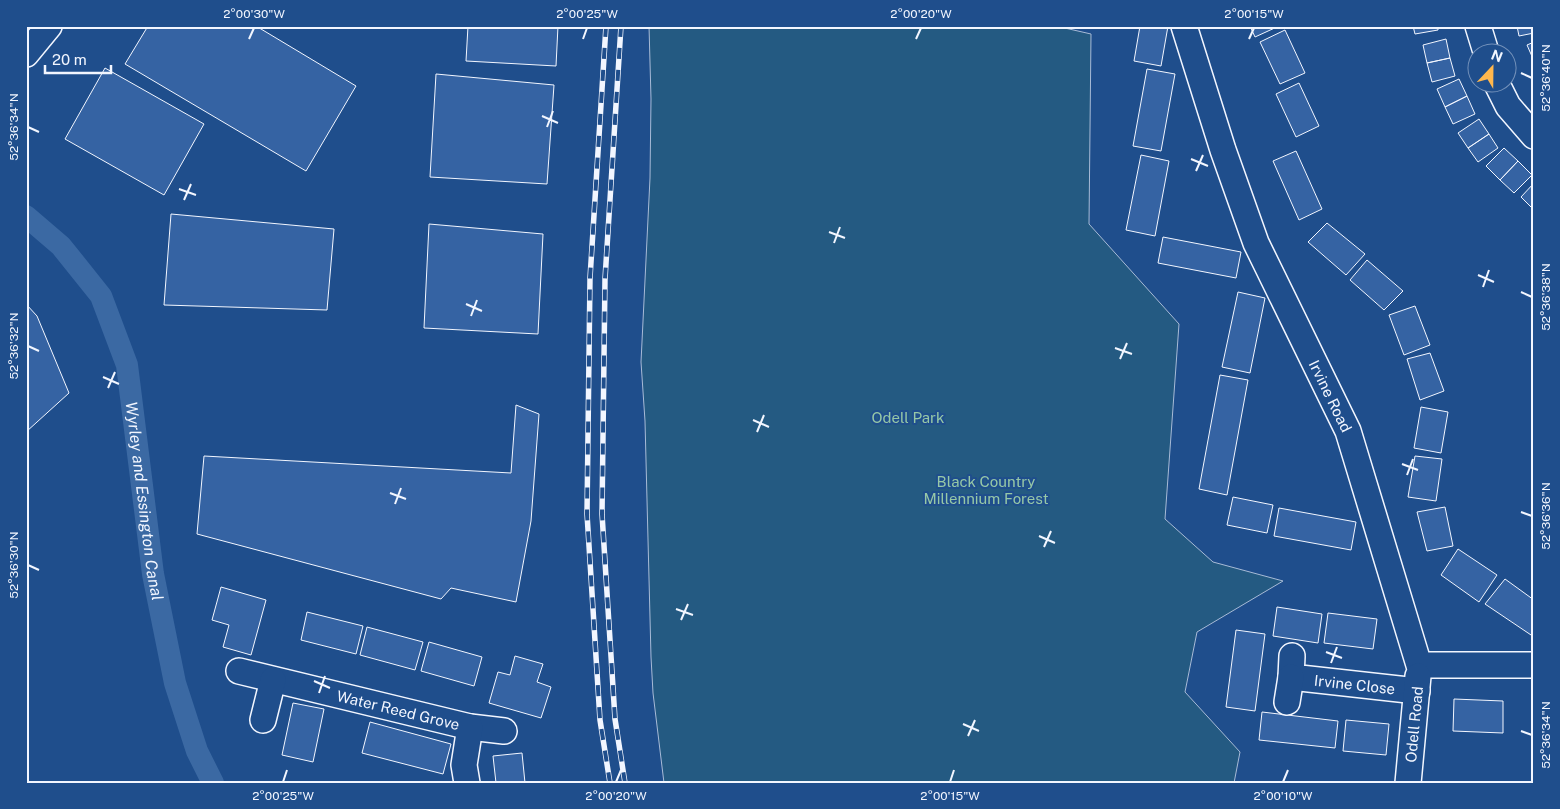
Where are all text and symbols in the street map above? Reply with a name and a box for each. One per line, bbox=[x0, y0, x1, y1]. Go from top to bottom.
text: 2°00'30"W bbox=[223, 7, 285, 21]
text: 2°00'25"W bbox=[556, 7, 618, 21]
text: 2°00'20"W bbox=[890, 7, 952, 21]
text: 2°00'15"W bbox=[1224, 7, 1284, 21]
scale bar bbox=[45, 42, 111, 74]
north arrow bbox=[1468, 42, 1518, 92]
text: 52°36'40"N bbox=[1539, 44, 1553, 112]
text: N bbox=[1489, 46, 1505, 65]
text: 20 m bbox=[52, 51, 87, 68]
text: 52°36'34"N bbox=[7, 93, 21, 161]
text: 52°36'38"N bbox=[1539, 263, 1553, 331]
text: 52°36'32"N bbox=[7, 312, 21, 380]
street label: Irvine Road bbox=[1306, 357, 1356, 435]
water label: Wyrley and Essington Canal bbox=[122, 400, 168, 602]
park label: Odell Park bbox=[872, 409, 944, 426]
park label: Black Country Millennium Forest bbox=[923, 473, 1049, 507]
text: 52°36'36"N bbox=[1539, 482, 1553, 550]
text: 52°36'30"N bbox=[7, 531, 21, 599]
street label: Irvine Close bbox=[1313, 671, 1396, 697]
street label: Odell Road bbox=[1401, 685, 1426, 763]
street label: Water Reed Grove bbox=[335, 687, 462, 733]
text: 52°36'34"N bbox=[1539, 701, 1553, 769]
text: 2°00'25"W bbox=[252, 789, 314, 803]
text: 2°00'20"W bbox=[585, 789, 647, 803]
text: 2°00'15"W bbox=[920, 789, 980, 803]
text: 2°00'10"W bbox=[1253, 789, 1313, 803]

